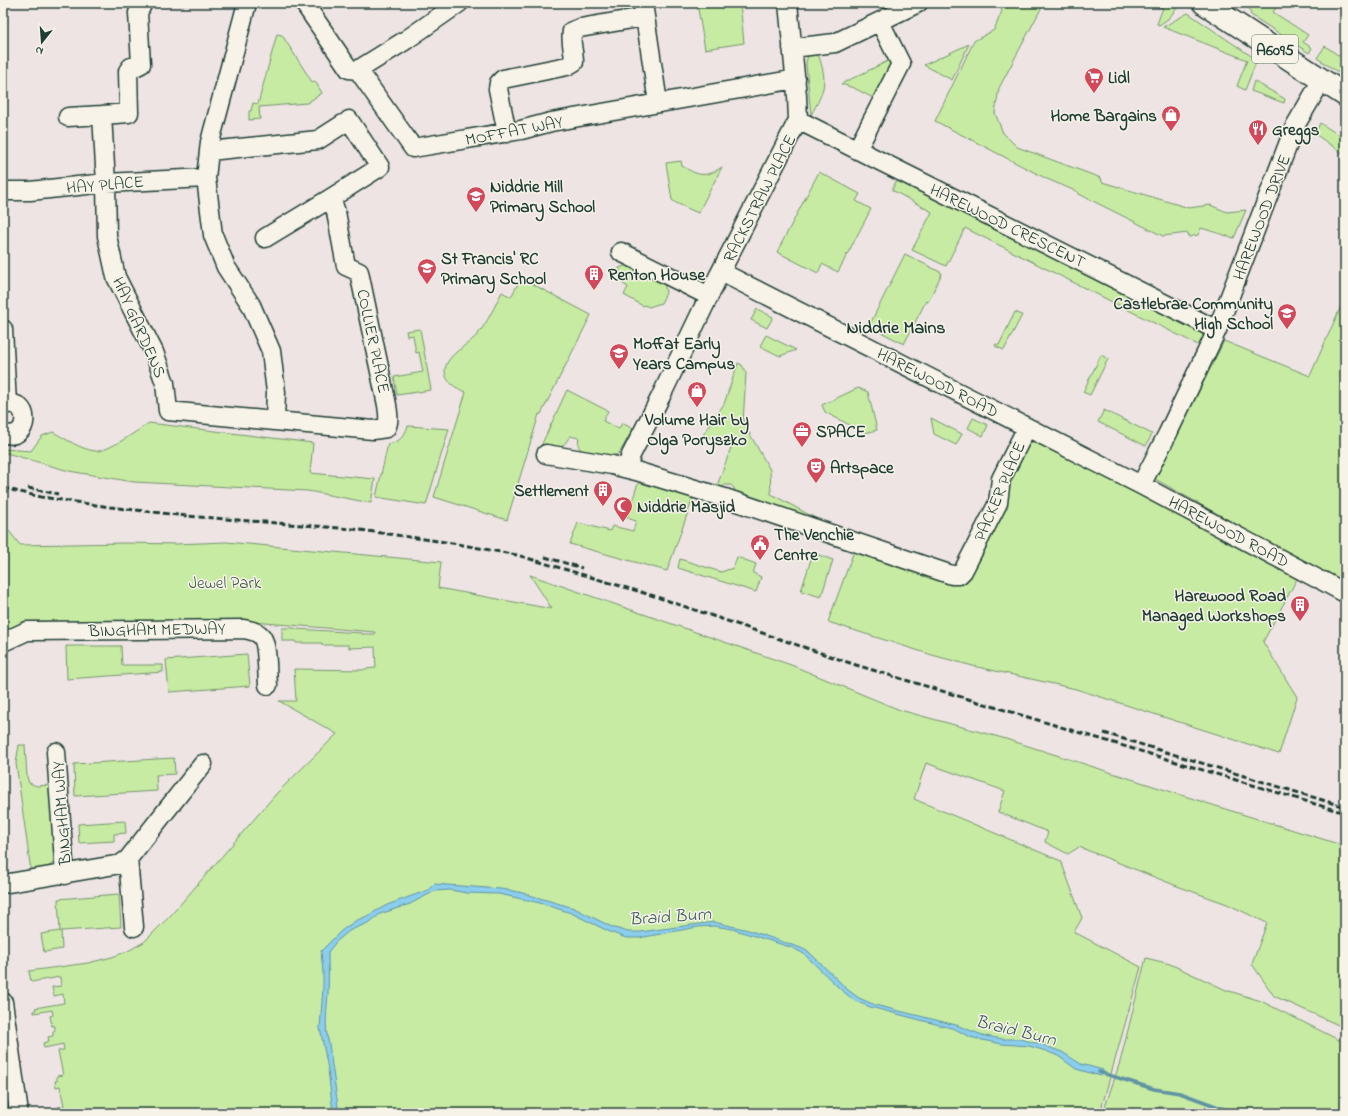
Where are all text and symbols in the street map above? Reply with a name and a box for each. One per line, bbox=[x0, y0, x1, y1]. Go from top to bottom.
north arrow bbox=[22, 22, 62, 62]
road number: A6095 bbox=[1252, 35, 1298, 63]
text: N bbox=[33, 42, 45, 59]
supermarket icon: Lidl bbox=[1083, 66, 1105, 94]
place label: Lidl bbox=[1108, 66, 1130, 91]
place label: Home Bargains bbox=[1050, 104, 1157, 131]
shop icon: Home Bargains bbox=[1160, 104, 1182, 132]
street label: MOFFAT WAY bbox=[463, 110, 566, 153]
restaurant icon: Greggs bbox=[1247, 118, 1269, 146]
place label: Greggs bbox=[1272, 118, 1320, 145]
street label: RACKSTRAW PLACE bbox=[717, 130, 803, 267]
street label: HAREWOOD DRIVE bbox=[1227, 151, 1298, 284]
street label: HAY PLACE bbox=[65, 170, 145, 201]
place label: Niddrie Mill Primary School bbox=[490, 175, 595, 222]
street label: HAREWOOD CRESCENT bbox=[925, 178, 1090, 275]
school or university icon: Niddrie Mill Primary School bbox=[465, 185, 487, 213]
place label: St Francis' RC Primary School bbox=[441, 247, 546, 294]
school or university icon: St Francis' RC Primary School bbox=[416, 257, 438, 285]
building icon: Renton House bbox=[583, 263, 605, 291]
place label: Renton House bbox=[608, 263, 707, 288]
street label: HAY GARDENS bbox=[105, 273, 172, 382]
street label: COLLIER PLACE bbox=[349, 287, 396, 396]
place label: Castlebrae Community High School bbox=[1114, 292, 1274, 339]
school or university icon: Castlebrae Community High School bbox=[1276, 302, 1298, 330]
district label: Niddrie Mains bbox=[847, 316, 945, 342]
place label: Moffat Early Years Campus bbox=[632, 332, 735, 377]
school or university icon: Moffat Early Years Campus bbox=[608, 342, 630, 370]
street label: HAREWOOD ROAD bbox=[872, 342, 1003, 425]
shop icon: Volume Hair by Olga Poryszko bbox=[686, 380, 708, 408]
place label: Volume Hair by Olga Poryszko bbox=[644, 408, 750, 455]
office icon: SPACE bbox=[791, 420, 813, 448]
place label: SPACE bbox=[816, 420, 866, 445]
street label: PACKER PLACE bbox=[968, 438, 1033, 545]
theatre icon: Artspace bbox=[805, 456, 827, 484]
place label: Artspace bbox=[830, 456, 895, 481]
place label: Settlement bbox=[514, 479, 589, 504]
building icon: Settlement bbox=[592, 479, 614, 507]
street label: HAREWOOD ROAD bbox=[1163, 490, 1293, 575]
mosque icon: Niddrie Masjid bbox=[612, 495, 634, 523]
place label: Niddrie Masjid bbox=[637, 495, 735, 520]
place label: The Venchie Centre bbox=[774, 523, 855, 568]
public building icon: The Venchie Centre bbox=[749, 533, 771, 561]
park label: Jewel Park bbox=[189, 571, 262, 596]
place label: Harewood Road Managed Workshops bbox=[1142, 584, 1286, 631]
building icon: Harewood Road Managed Workshops bbox=[1289, 594, 1311, 622]
street label: BINGHAM MEDWAY bbox=[87, 617, 226, 644]
street label: BINGHAM WAY bbox=[46, 760, 79, 867]
water label: Braid Burn bbox=[628, 902, 713, 934]
water label: Braid Burn bbox=[973, 1009, 1060, 1055]

